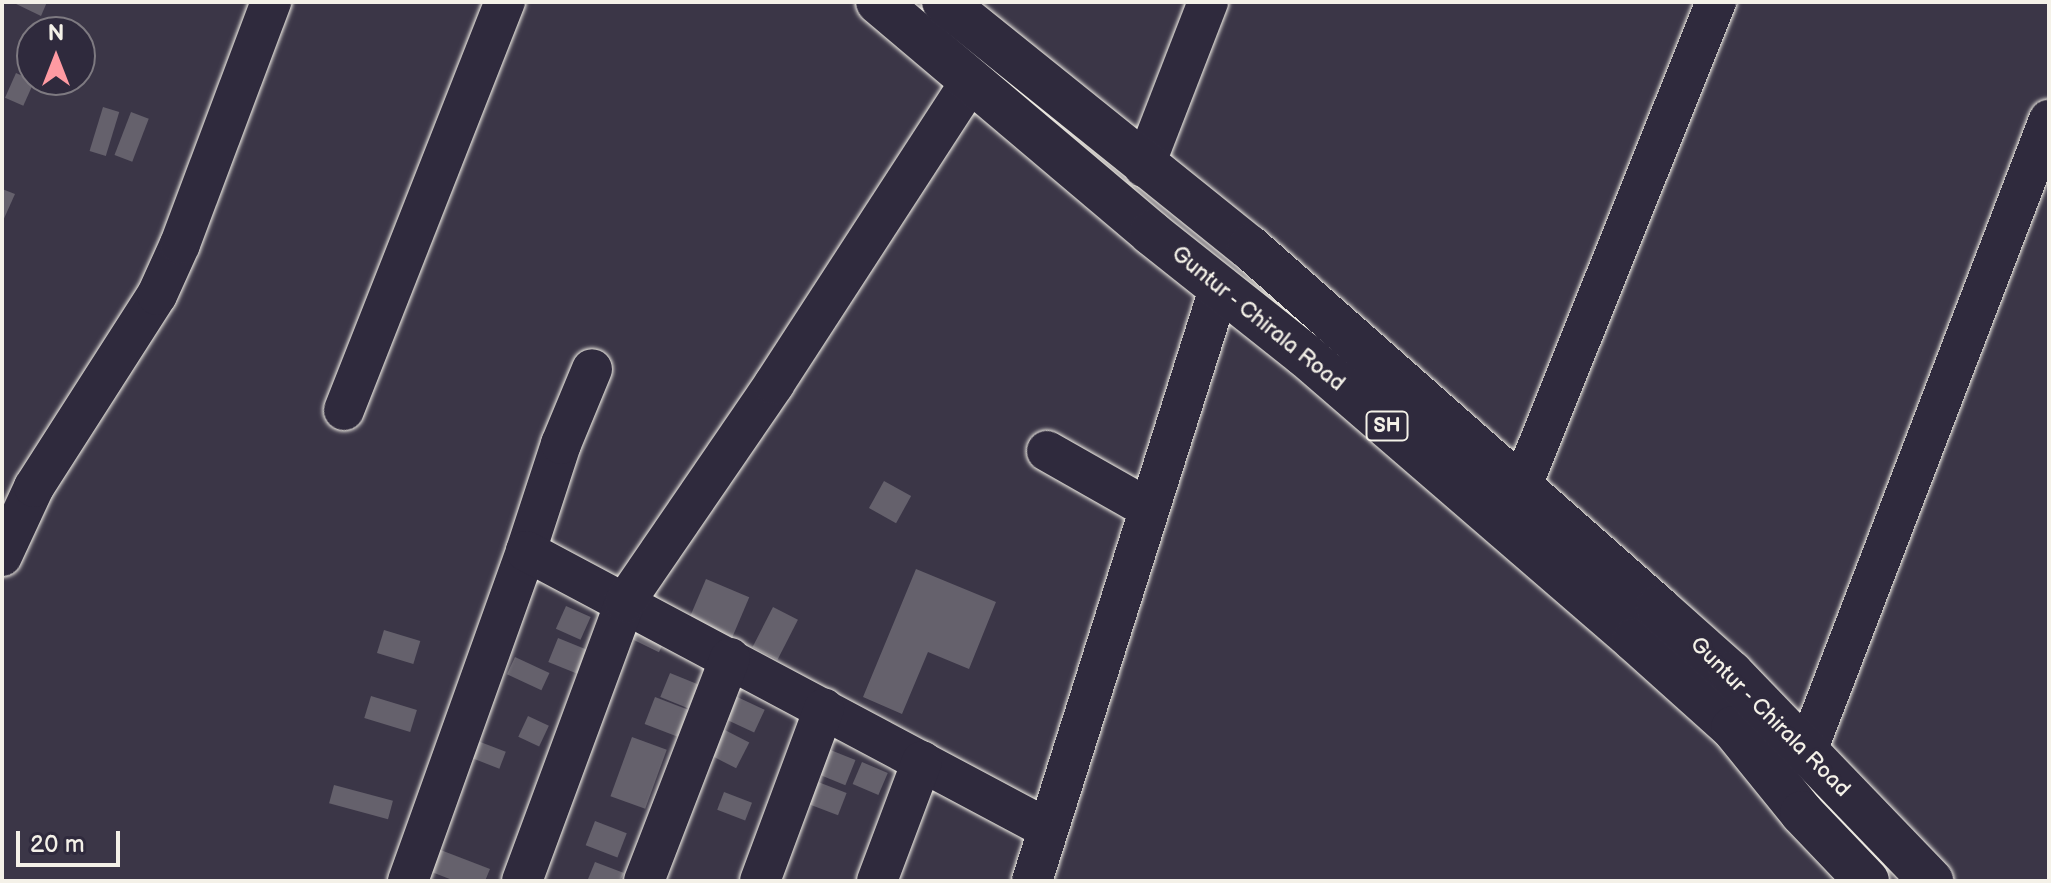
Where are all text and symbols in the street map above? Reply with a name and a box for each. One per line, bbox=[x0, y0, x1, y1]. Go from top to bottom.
north arrow bbox=[16, 16, 96, 96]
text: N bbox=[48, 20, 64, 47]
street label: Guntur - Chirala Road bbox=[1165, 240, 1351, 398]
road number: SH bbox=[1365, 410, 1409, 442]
street label: Guntur - Chirala Road bbox=[1684, 631, 1856, 803]
scale bar bbox=[20, 815, 124, 865]
text: 20 m bbox=[30, 830, 85, 859]

